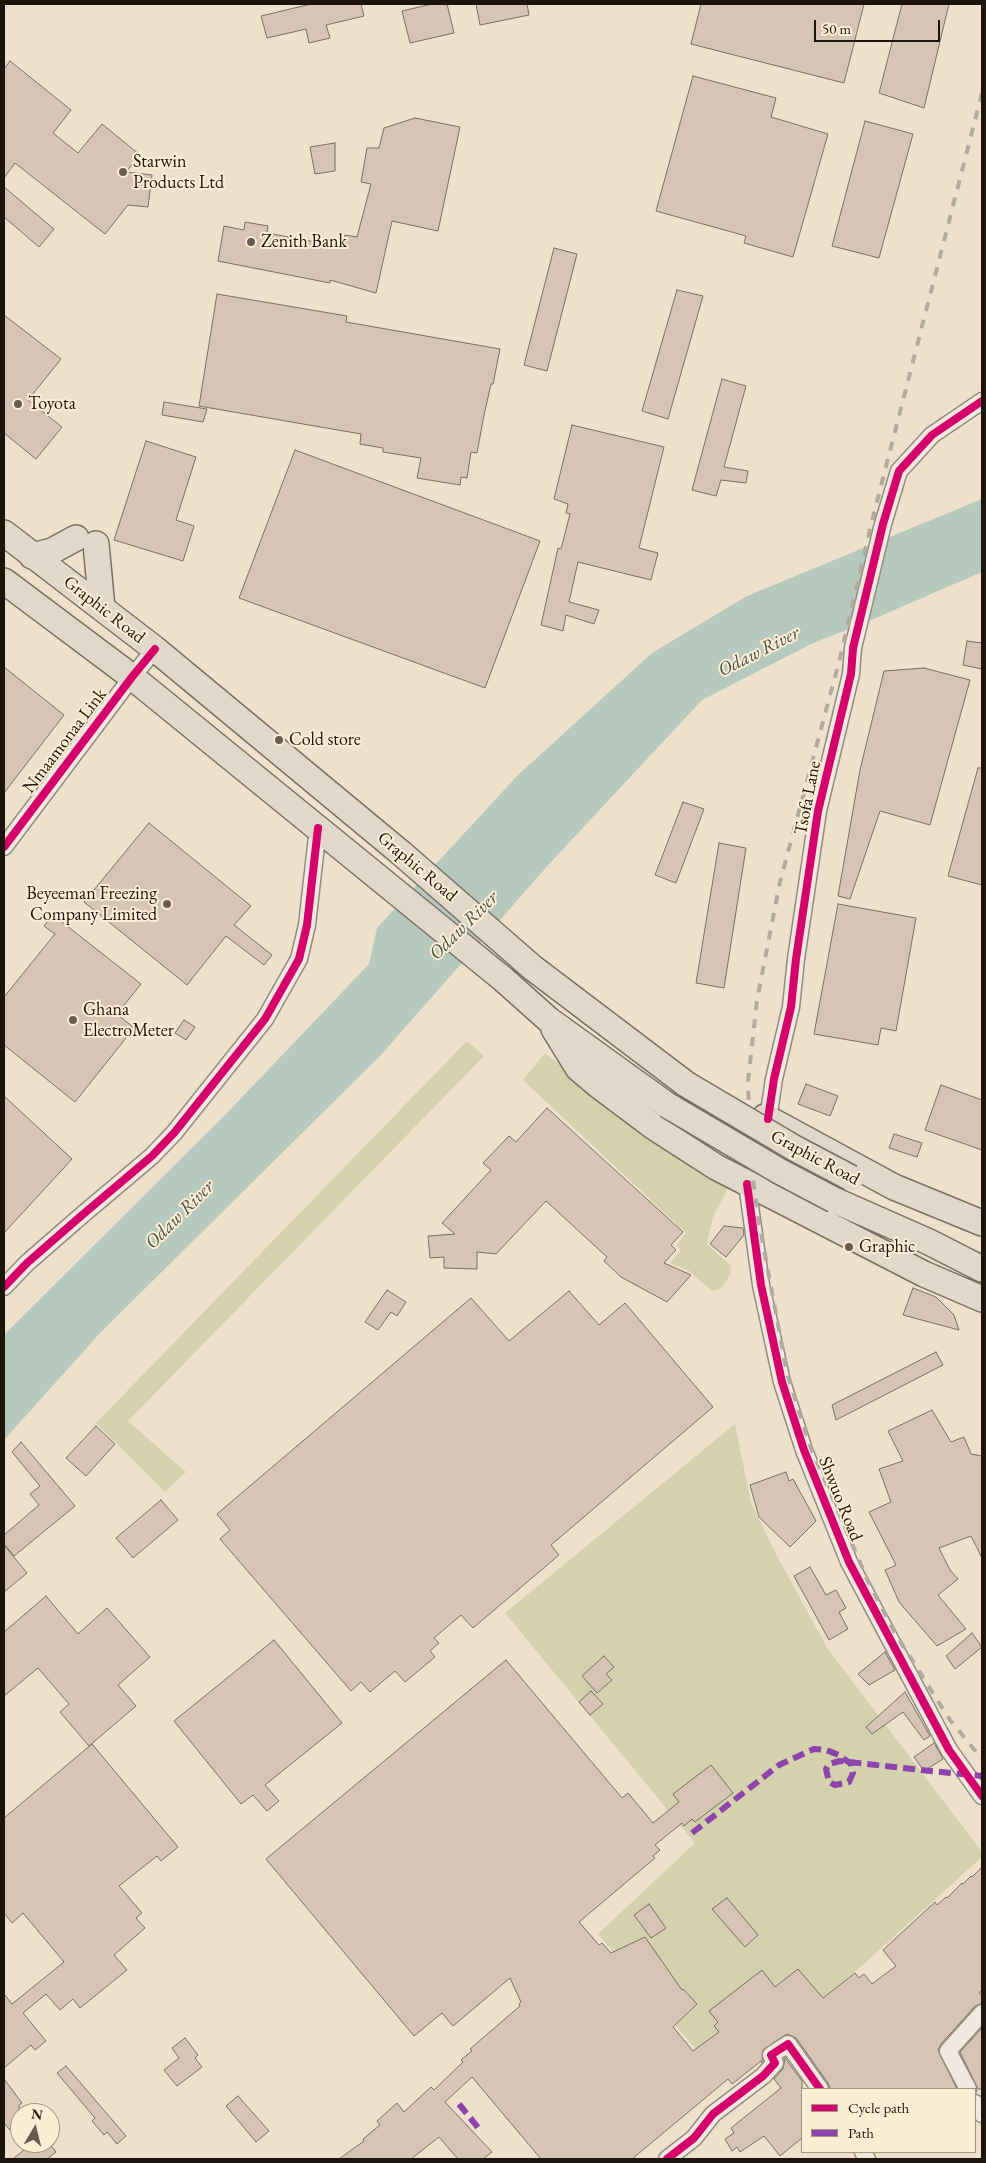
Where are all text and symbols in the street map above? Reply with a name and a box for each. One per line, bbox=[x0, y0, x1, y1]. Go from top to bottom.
scale bar bbox=[816, 10, 942, 42]
text: 50 m bbox=[822, 19, 851, 38]
place label: Starwin Products Ltd bbox=[133, 151, 224, 193]
marker: Starwin Products Ltd bbox=[117, 166, 129, 178]
place label: Zenith Bank bbox=[261, 231, 347, 253]
marker: Zenith Bank bbox=[245, 236, 257, 248]
place label: Toyota bbox=[28, 393, 76, 415]
marker: Toyota bbox=[12, 398, 24, 410]
street label: Graphic Road bbox=[59, 571, 149, 649]
water label: Odaw River bbox=[715, 622, 803, 682]
street label: Nmaamonaa Link bbox=[18, 684, 112, 798]
place label: Cold store bbox=[289, 729, 361, 751]
marker: Cold store bbox=[273, 734, 285, 746]
street label: Tsofa Lane bbox=[790, 759, 826, 837]
street label: Graphic Road bbox=[373, 827, 461, 907]
place label: Beyeeman Freezing Company Limited bbox=[26, 883, 157, 926]
water label: Odaw River bbox=[425, 887, 503, 965]
marker: Beyeeman Freezing Company Limited bbox=[161, 898, 173, 910]
place label: Ghana ElectroMeter bbox=[83, 999, 174, 1042]
marker: Ghana ElectroMeter bbox=[67, 1014, 79, 1026]
street label: Graphic Road bbox=[767, 1126, 863, 1190]
water label: Odaw River bbox=[141, 1176, 219, 1254]
place label: Graphic bbox=[859, 1236, 915, 1258]
marker: Graphic bbox=[843, 1241, 855, 1253]
street label: Shwuo Road bbox=[813, 1454, 867, 1544]
legend bbox=[801, 2088, 976, 2153]
text: Cycle path bbox=[848, 2098, 909, 2117]
north arrow bbox=[10, 2103, 60, 2153]
text: N bbox=[30, 2104, 44, 2124]
text: Path bbox=[848, 2123, 874, 2142]

